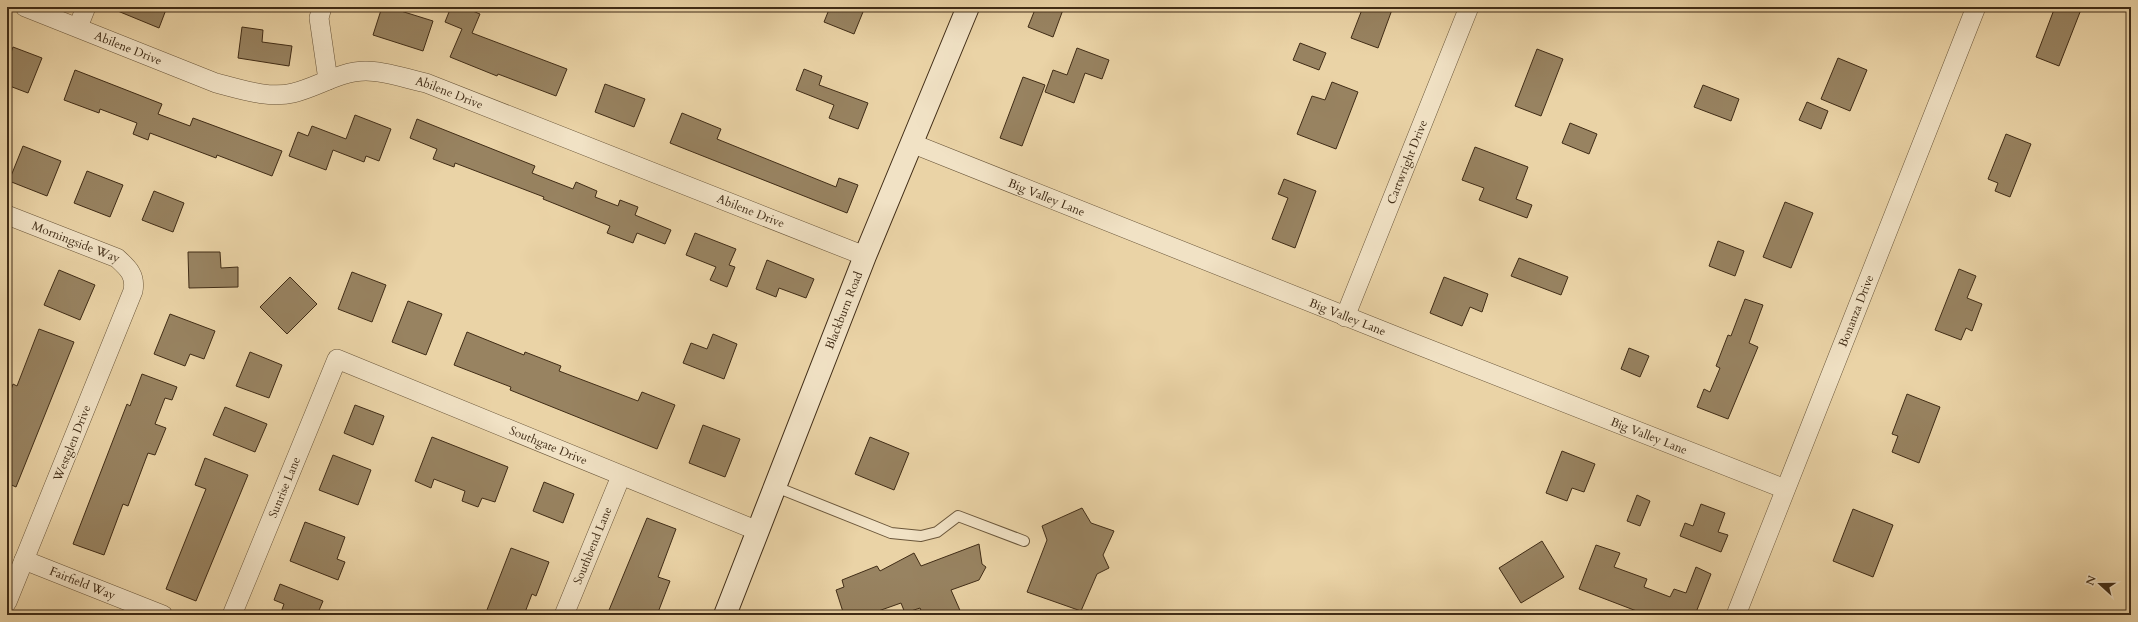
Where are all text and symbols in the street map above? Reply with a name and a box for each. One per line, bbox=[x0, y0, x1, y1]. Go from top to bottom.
street label: Abilene Drive bbox=[92, 27, 164, 69]
street label: Abilene Drive bbox=[414, 73, 485, 113]
street label: Cartwright Drive bbox=[1383, 117, 1431, 206]
street label: Big Valley Lane bbox=[1006, 175, 1087, 220]
street label: Abilene Drive bbox=[715, 190, 787, 232]
street label: Morningside Way bbox=[30, 218, 123, 267]
street label: Blackburn Road bbox=[821, 269, 866, 352]
street label: Bonanza Drive bbox=[1835, 272, 1878, 349]
street label: Big Valley Lane bbox=[1307, 295, 1388, 340]
street label: Westglen Drive bbox=[49, 403, 95, 484]
street label: Big Valley Lane bbox=[1608, 413, 1690, 458]
street label: Southgate Drive bbox=[507, 422, 590, 468]
street label: Sunrise Lane bbox=[265, 454, 304, 520]
street label: Southbend Lane bbox=[569, 504, 616, 587]
street label: Fairfield Way bbox=[47, 563, 118, 604]
north arrow bbox=[2080, 564, 2120, 604]
text: N bbox=[2082, 573, 2100, 588]

